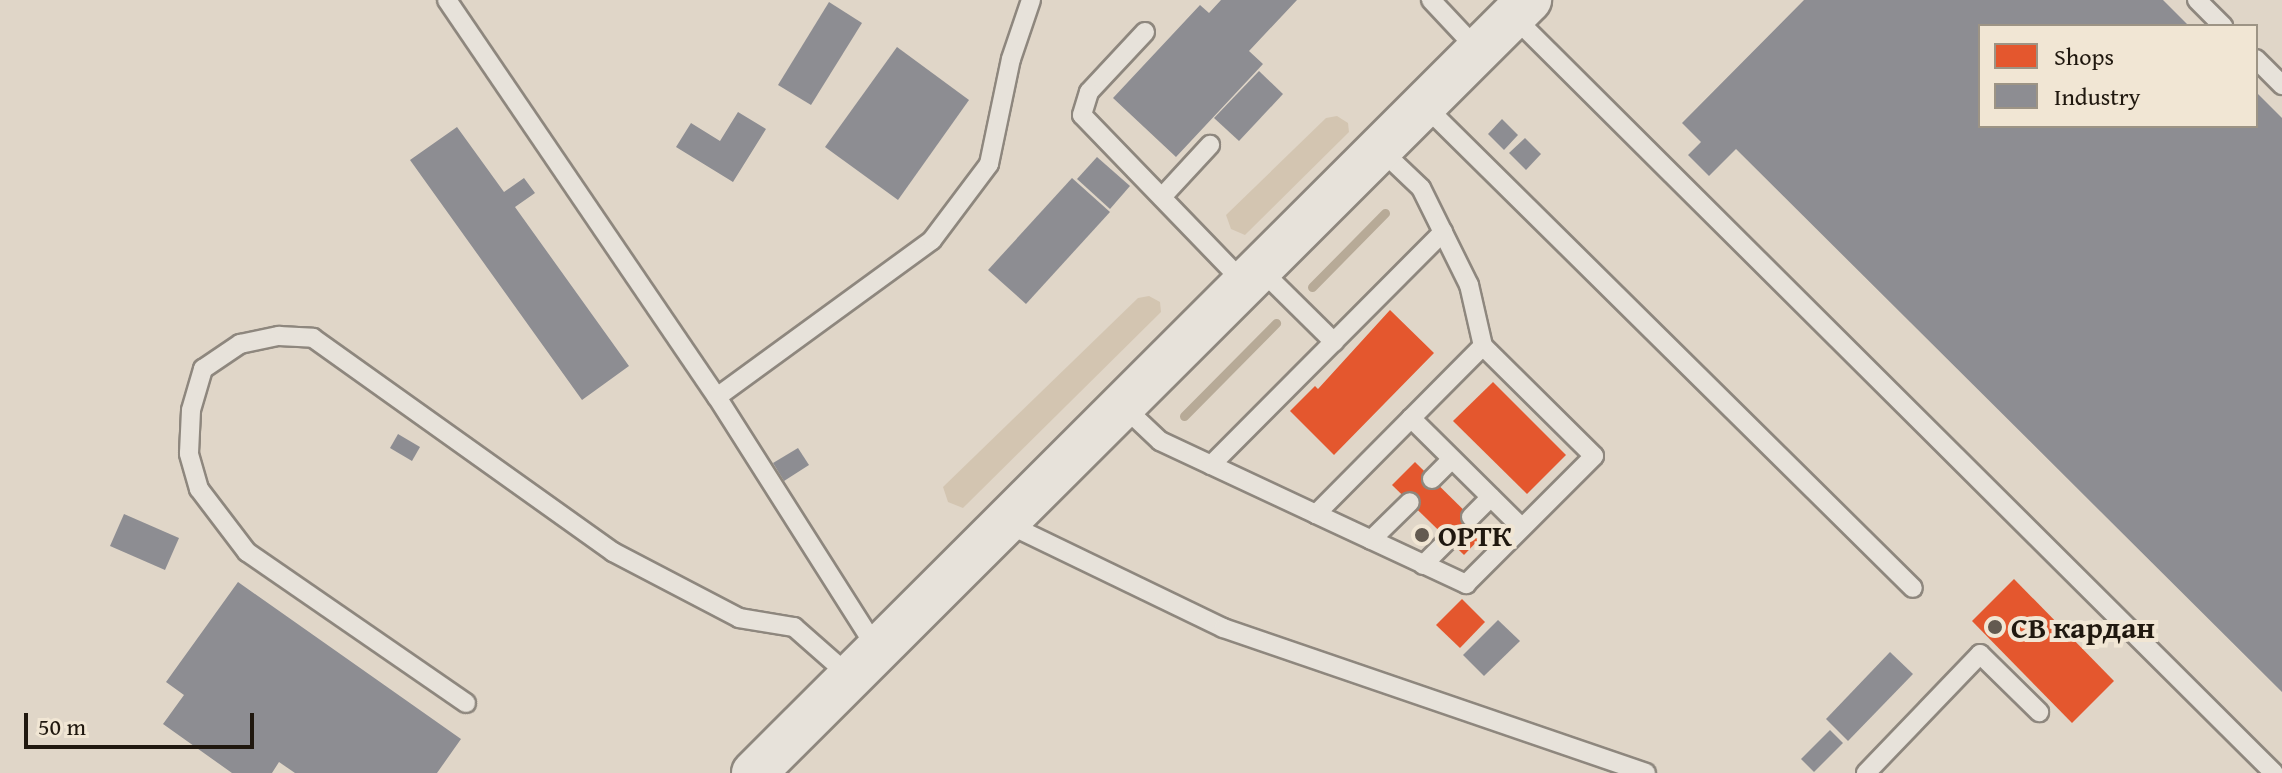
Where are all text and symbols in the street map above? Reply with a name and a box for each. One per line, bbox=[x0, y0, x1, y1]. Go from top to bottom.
legend bbox=[1978, 24, 2258, 128]
text: Shops bbox=[2054, 39, 2114, 74]
text: Industry bbox=[2054, 79, 2141, 114]
place label: ОРТК bbox=[1438, 517, 1512, 553]
marker: ОРТК bbox=[1413, 526, 1431, 544]
place label: СВ кардан bbox=[2011, 609, 2155, 645]
marker: СВ кардан bbox=[1986, 618, 2004, 636]
scale bar bbox=[28, 697, 258, 747]
text: 50 m bbox=[38, 709, 86, 744]

